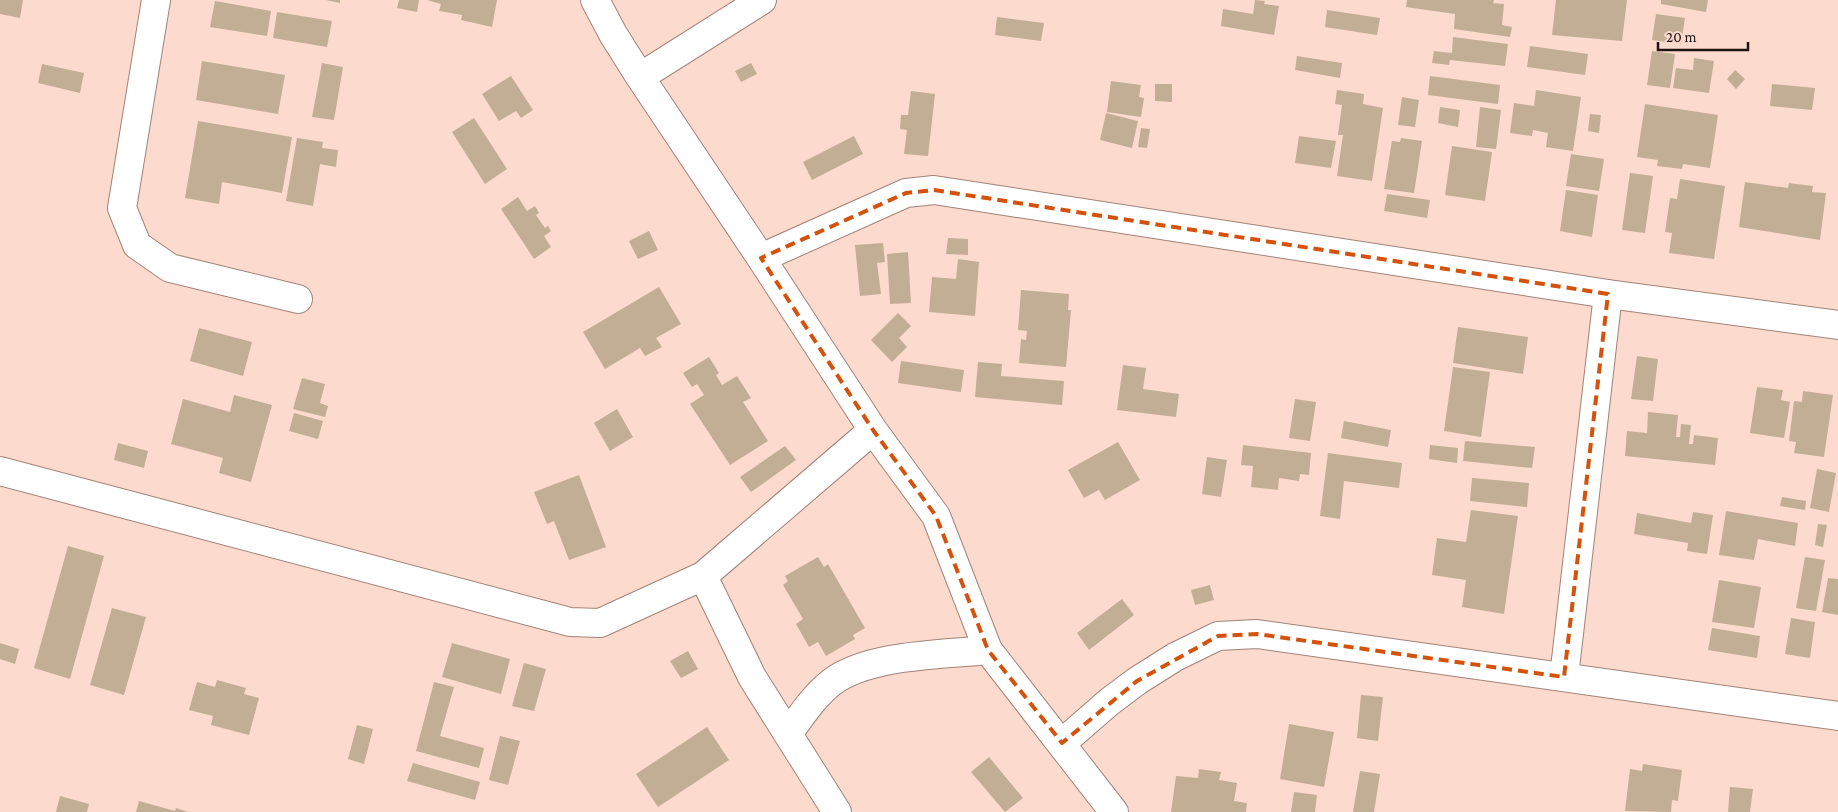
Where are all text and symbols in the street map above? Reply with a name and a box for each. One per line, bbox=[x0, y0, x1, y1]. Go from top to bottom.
scale bar bbox=[1658, 20, 1748, 52]
text: 20 m bbox=[1666, 29, 1697, 45]

